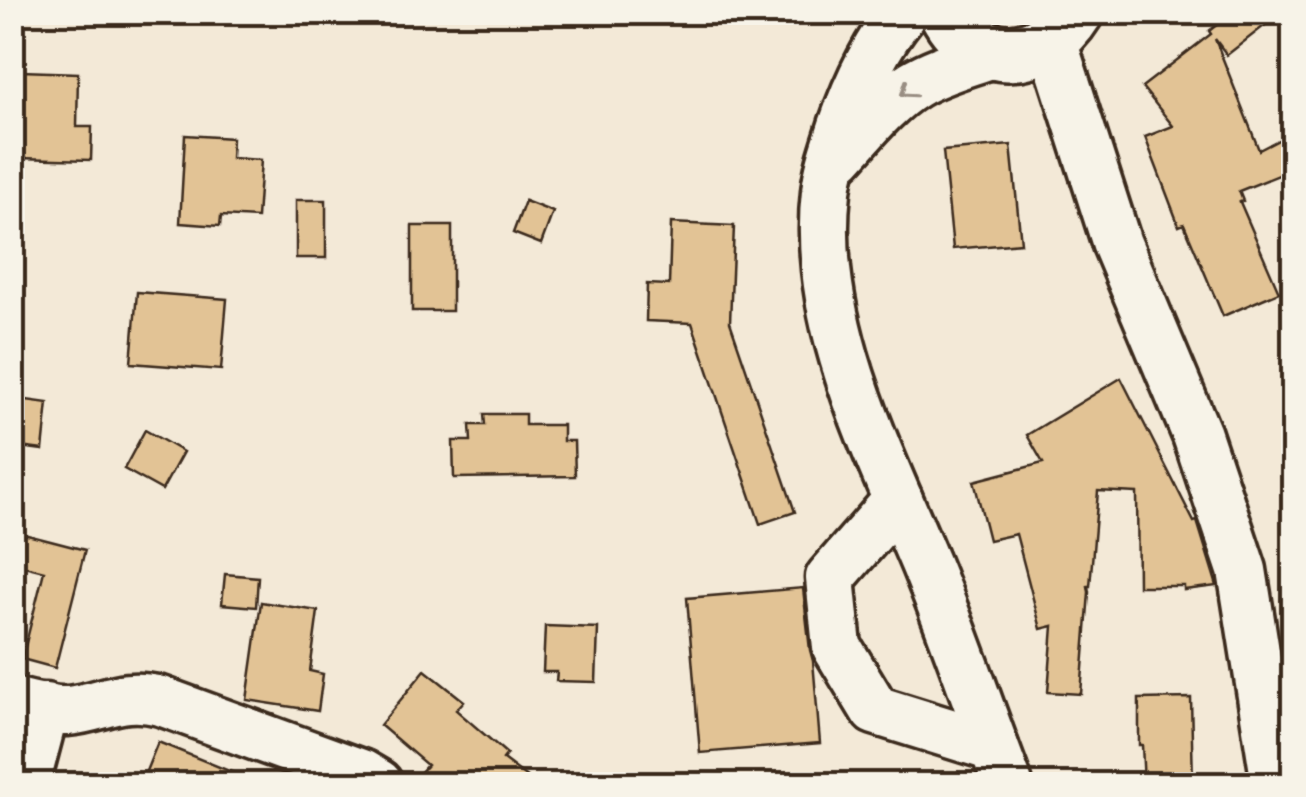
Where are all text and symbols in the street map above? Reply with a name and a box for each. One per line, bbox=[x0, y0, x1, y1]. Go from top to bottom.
one-way arrow bbox=[900, 79, 918, 97]

